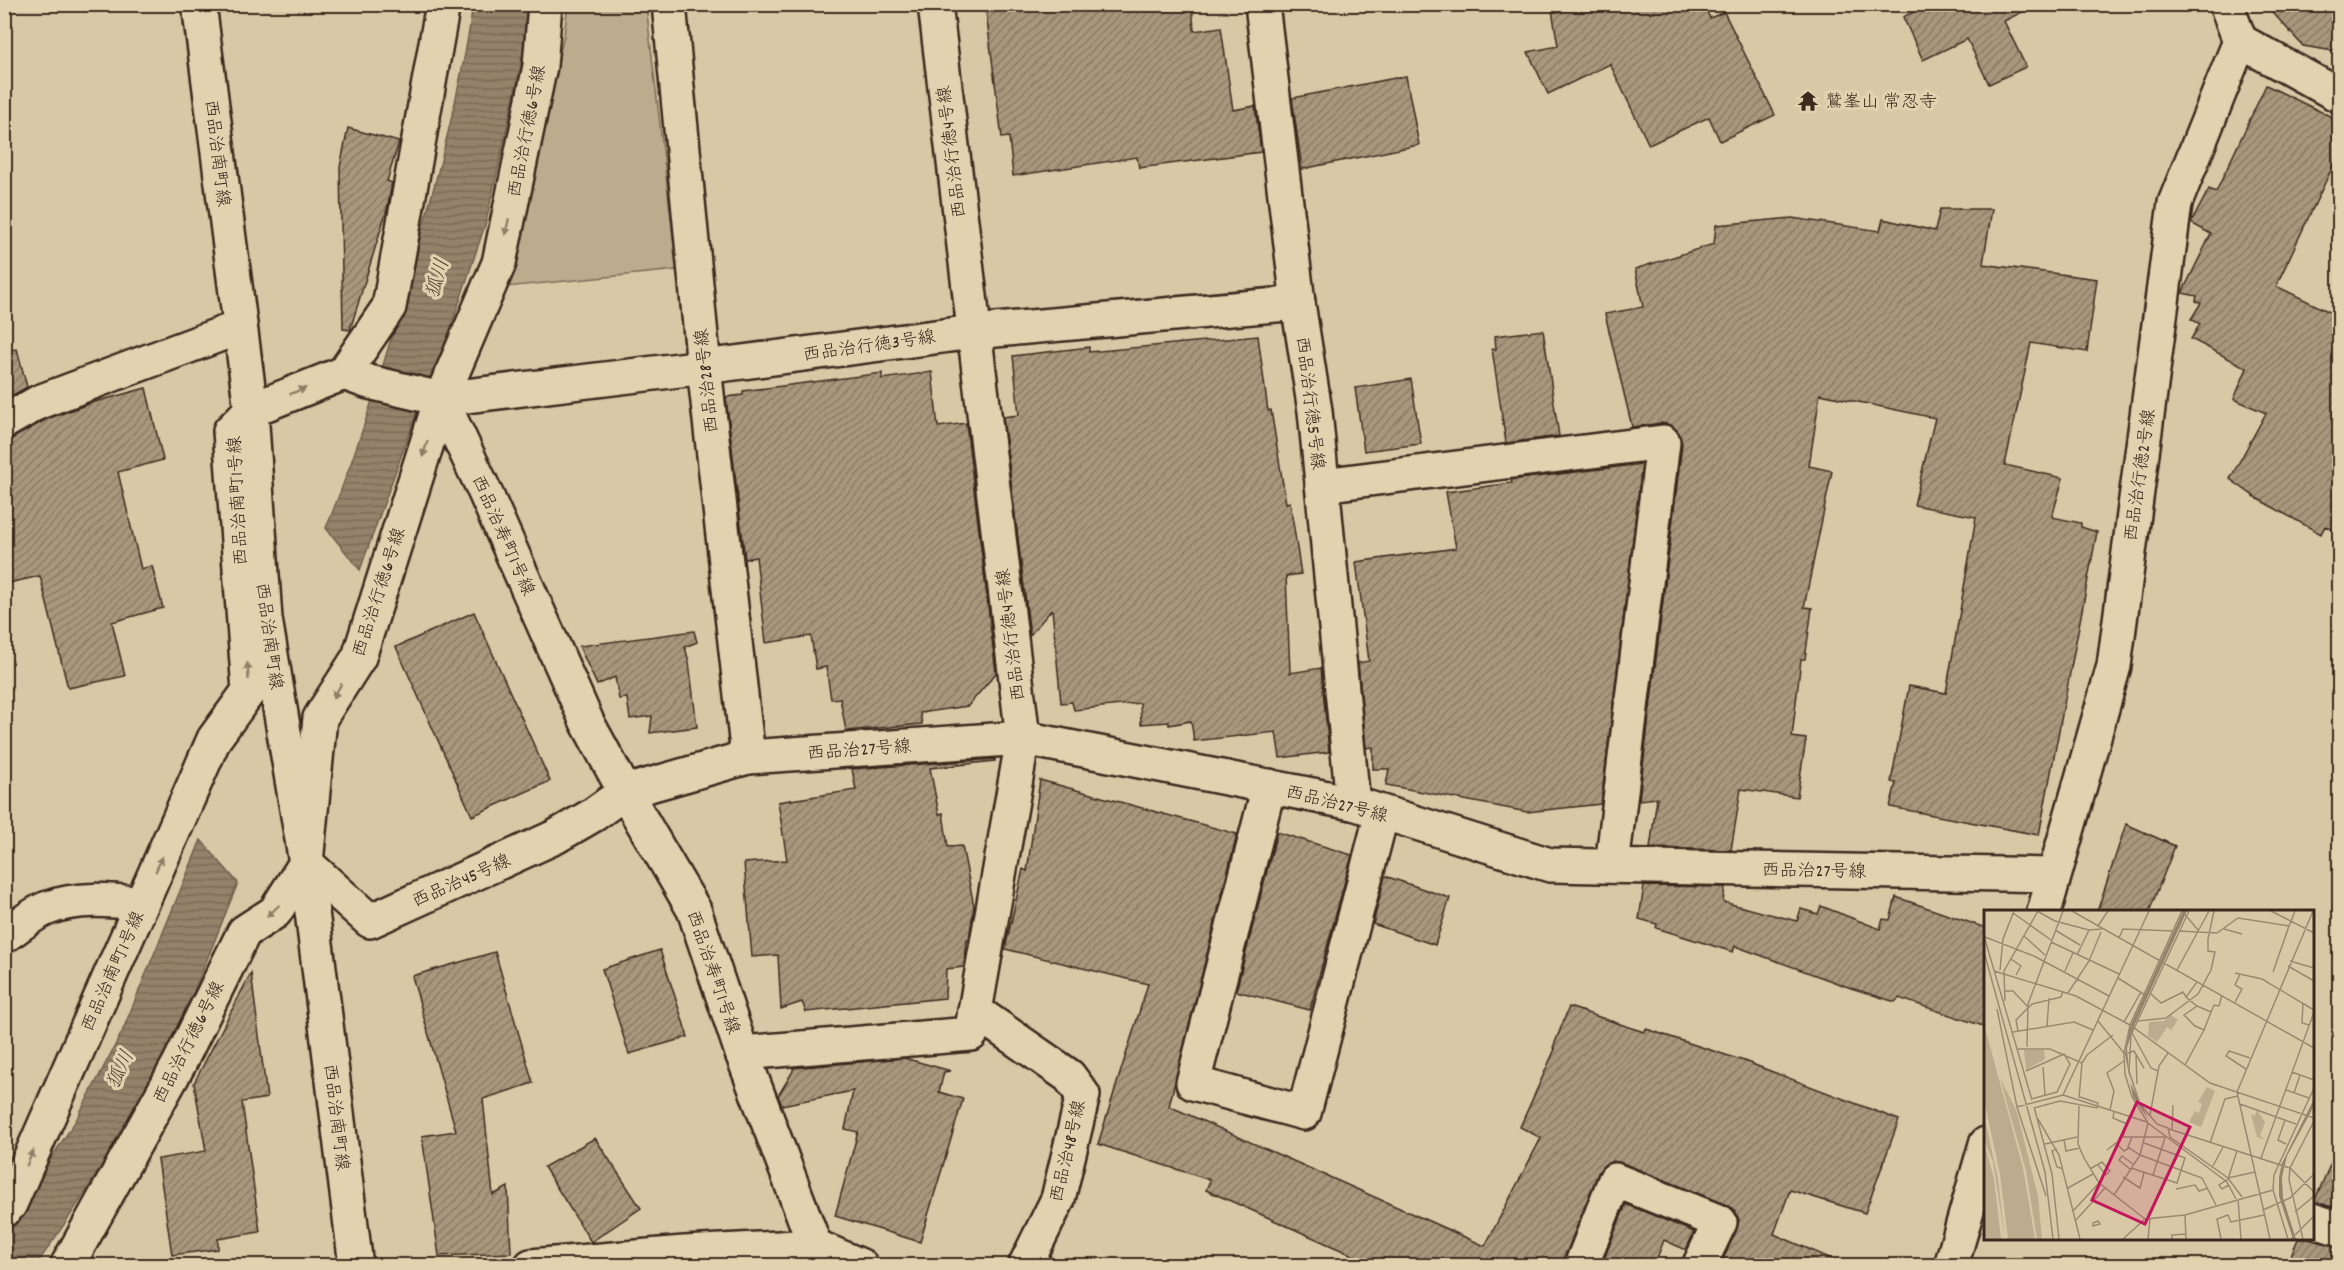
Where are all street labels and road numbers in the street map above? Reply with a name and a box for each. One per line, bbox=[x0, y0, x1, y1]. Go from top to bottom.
street label: 西品治行徳6号線 bbox=[503, 63, 554, 200]
street label: 西品治行徳4号線 bbox=[933, 84, 974, 219]
street label: 西品治南町線 bbox=[197, 98, 235, 208]
street label: 西品治行徳3号線 bbox=[801, 326, 937, 369]
street label: 西品治28号線 bbox=[691, 327, 726, 434]
street label: 西品治行徳5号線 bbox=[1288, 335, 1329, 471]
street label: 西品治行徳2号線 bbox=[2120, 407, 2163, 543]
street label: 西品治南町1号線 bbox=[224, 435, 255, 566]
street label: 西品治寿町1号線 bbox=[464, 472, 540, 600]
street label: 西品治行徳6号線 bbox=[348, 525, 413, 661]
street label: 西品治行徳4号線 bbox=[992, 567, 1033, 702]
street label: 西品治南町線 bbox=[248, 581, 287, 692]
street label: 西品治27号線 bbox=[806, 735, 912, 768]
street label: 西品治27号線 bbox=[1283, 781, 1390, 830]
street label: 西品治45号線 bbox=[409, 849, 515, 915]
street label: 西品治27号線 bbox=[1761, 859, 1867, 886]
street label: 西品治寿町1号線 bbox=[679, 907, 745, 1038]
street label: 西品治南町1号線 bbox=[76, 908, 152, 1036]
street label: 西品治行徳6号線 bbox=[148, 977, 232, 1109]
street label: 西品治南町線 bbox=[316, 1062, 354, 1172]
street label: 西品治48号線 bbox=[1045, 1098, 1093, 1205]

